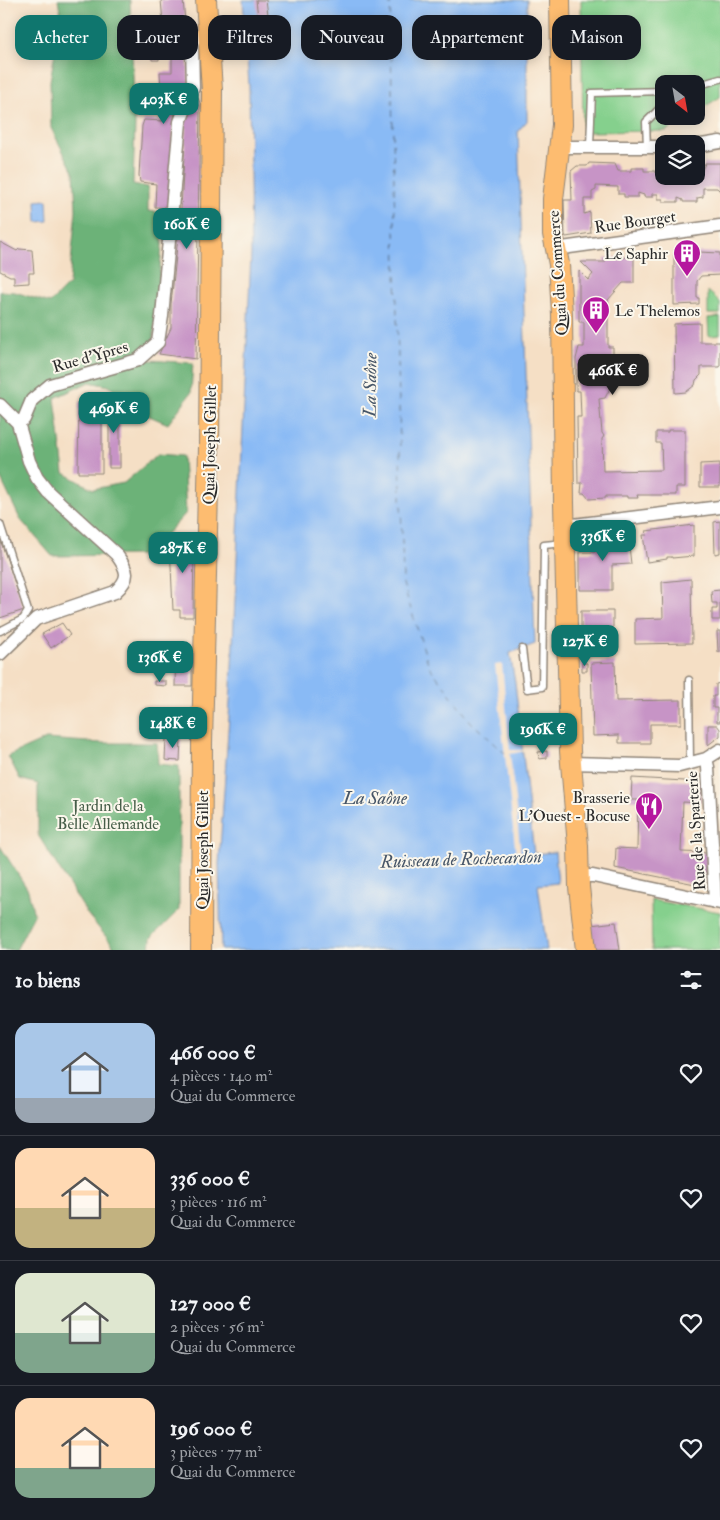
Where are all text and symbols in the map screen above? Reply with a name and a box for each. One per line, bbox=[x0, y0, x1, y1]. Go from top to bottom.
chip: Acheter bbox=[15, 15, 107, 60]
chip: Louer bbox=[117, 15, 198, 60]
chip: Filtres bbox=[208, 15, 291, 60]
chip: Nouveau bbox=[301, 15, 402, 60]
chip: Appartement bbox=[412, 15, 542, 60]
chip: Maison bbox=[552, 15, 641, 60]
north arrow bbox=[655, 75, 705, 125]
map controls bbox=[655, 75, 705, 185]
pin: 403K € bbox=[123, 82, 205, 125]
text: 403K € bbox=[141, 89, 187, 109]
button: layers bbox=[655, 135, 705, 185]
street label: Rue Bourget bbox=[593, 206, 677, 238]
pin: 160K € bbox=[146, 208, 228, 250]
street label: Quai du Commerce bbox=[544, 209, 572, 336]
text: 160K € bbox=[164, 214, 210, 234]
building icon: Le Saphir bbox=[672, 238, 702, 277]
place label: Le Saphir bbox=[604, 244, 668, 265]
building icon: Le Thelemos bbox=[581, 295, 611, 334]
place label: Le Thelemos bbox=[615, 301, 700, 321]
street label: Rue d'Ypres bbox=[50, 337, 131, 378]
water label: La Saône bbox=[358, 352, 383, 418]
pin: 466K € bbox=[572, 354, 654, 396]
text: 466K € bbox=[589, 360, 637, 380]
street label: Quai Joseph Gillet bbox=[199, 385, 222, 505]
pin: 469K € bbox=[73, 392, 155, 434]
text: 469K € bbox=[90, 398, 138, 418]
pin: 336K € bbox=[562, 520, 644, 562]
text: 336K € bbox=[581, 526, 625, 546]
pin: 287K € bbox=[142, 532, 224, 574]
text: 287K € bbox=[160, 538, 206, 558]
pin: 127K € bbox=[544, 624, 626, 667]
text: 127K € bbox=[562, 631, 608, 651]
pin: 136K € bbox=[119, 640, 201, 683]
text: 136K € bbox=[138, 647, 182, 667]
pin: 148K € bbox=[132, 706, 214, 749]
pin: 196K € bbox=[502, 712, 584, 755]
text: 148K € bbox=[150, 713, 196, 733]
text: 196K € bbox=[520, 719, 566, 739]
street label: Rue de la Sparterie bbox=[682, 770, 711, 891]
water label: La Saône bbox=[342, 787, 408, 810]
place label: Brasserie L'Ouest - Bocuse bbox=[519, 788, 630, 826]
street label: Quai Joseph Gillet bbox=[193, 790, 214, 910]
restaurant icon: Brasserie L'Ouest - Bocuse bbox=[634, 791, 664, 830]
park label: Jardin de la Belle Allemande bbox=[57, 796, 159, 834]
water label: Ruisseau de Rochecardon bbox=[379, 845, 542, 874]
icon: filters bbox=[677, 966, 705, 994]
text: 10 biens bbox=[15, 967, 80, 994]
text: 466 000 € bbox=[170, 1039, 256, 1066]
icon: home bbox=[55, 1043, 115, 1103]
icon: heart bbox=[677, 1059, 705, 1087]
text: 4 pièces · 140 m² bbox=[170, 1066, 272, 1086]
text: Quai du Commerce bbox=[170, 1086, 295, 1106]
text: 336 000 € bbox=[170, 1165, 250, 1192]
icon: home bbox=[55, 1168, 115, 1228]
icon: heart bbox=[677, 1184, 705, 1212]
text: 3 pièces · 116 m² bbox=[170, 1192, 267, 1212]
text: Quai du Commerce bbox=[170, 1212, 295, 1232]
text: 127 000 € bbox=[170, 1290, 251, 1317]
icon: home bbox=[55, 1293, 115, 1353]
icon: heart bbox=[677, 1309, 705, 1337]
text: 2 pièces · 56 m² bbox=[170, 1317, 264, 1337]
text: Quai du Commerce bbox=[170, 1337, 295, 1357]
text: 196 000 € bbox=[170, 1415, 252, 1442]
icon: home bbox=[55, 1418, 115, 1478]
icon: heart bbox=[677, 1434, 705, 1462]
text: 3 pièces · 77 m² bbox=[170, 1442, 262, 1462]
text: Quai du Commerce bbox=[170, 1462, 295, 1482]

